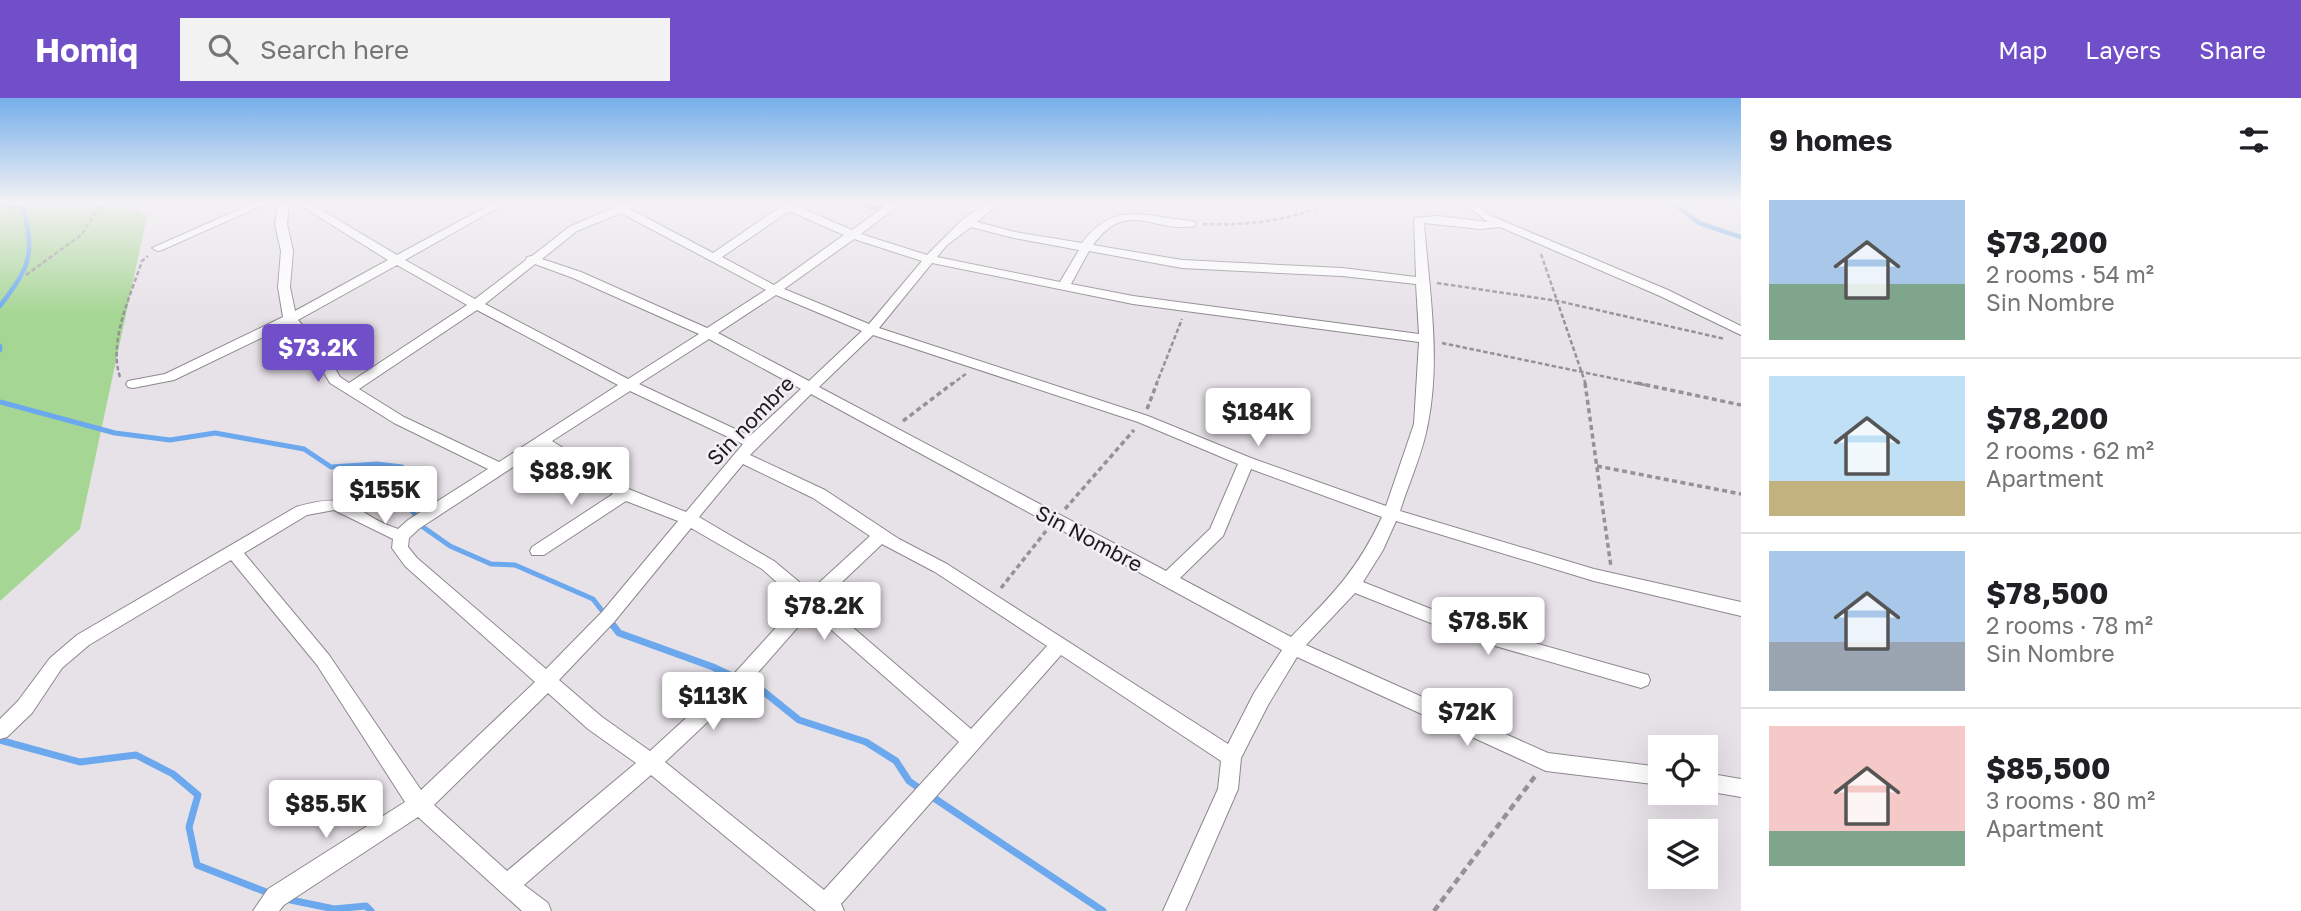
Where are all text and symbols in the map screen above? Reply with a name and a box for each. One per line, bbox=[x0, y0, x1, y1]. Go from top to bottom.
search box bbox=[180, 18, 670, 81]
text: Homiq bbox=[35, 30, 138, 69]
icon: search bbox=[204, 30, 242, 68]
text: Search here bbox=[260, 34, 409, 65]
text: Map bbox=[1998, 35, 2047, 64]
text: Layers bbox=[2085, 35, 2161, 64]
text: Share bbox=[2199, 35, 2266, 64]
icon: filters bbox=[2235, 121, 2273, 159]
text: 9 homes bbox=[1769, 122, 1892, 158]
text: $73,200 bbox=[1986, 224, 2108, 260]
icon: home bbox=[1825, 228, 1909, 312]
text: 2 rooms · 54 m² bbox=[1986, 260, 2154, 288]
text: Sin Nombre bbox=[1986, 288, 2115, 316]
pin: $73.2K bbox=[261, 324, 375, 384]
text: $73.2K bbox=[278, 333, 358, 361]
street label: Sin nombre bbox=[701, 370, 799, 470]
pin: $184K bbox=[1209, 388, 1307, 448]
text: $184K bbox=[1221, 397, 1295, 425]
text: $78,200 bbox=[1986, 400, 2109, 436]
icon: home bbox=[1825, 404, 1909, 488]
text: 2 rooms · 62 m² bbox=[1986, 436, 2154, 464]
pin: $88.9K bbox=[514, 448, 628, 507]
text: $88.9K bbox=[529, 456, 613, 484]
text: Apartment bbox=[1986, 464, 2104, 492]
pin: $155K bbox=[336, 466, 434, 526]
text: $155K bbox=[349, 475, 421, 503]
street label: Sin Nombre bbox=[1032, 499, 1147, 577]
text: $78,500 bbox=[1986, 575, 2109, 611]
icon: home bbox=[1825, 579, 1909, 663]
pin: $78.2K bbox=[767, 582, 881, 642]
text: $78.2K bbox=[784, 591, 864, 619]
pin: $78.5K bbox=[1431, 598, 1545, 657]
text: $78.5K bbox=[1448, 606, 1528, 634]
text: 2 rooms · 78 m² bbox=[1986, 611, 2153, 639]
text: Sin Nombre bbox=[1986, 639, 2115, 667]
pin: $113K bbox=[664, 672, 762, 732]
text: $113K bbox=[678, 681, 748, 709]
pin: $72K bbox=[1426, 688, 1508, 748]
text: $72K bbox=[1438, 697, 1496, 725]
map controls bbox=[1648, 735, 1718, 889]
button: locate bbox=[1648, 735, 1718, 805]
text: $85,500 bbox=[1986, 750, 2111, 786]
icon: home bbox=[1825, 754, 1909, 838]
pin: $85.5K bbox=[269, 780, 383, 840]
text: 3 rooms · 80 m² bbox=[1986, 786, 2155, 814]
text: $85.5K bbox=[285, 789, 367, 817]
text: Apartment bbox=[1986, 814, 2104, 842]
button: layers bbox=[1648, 819, 1718, 889]

